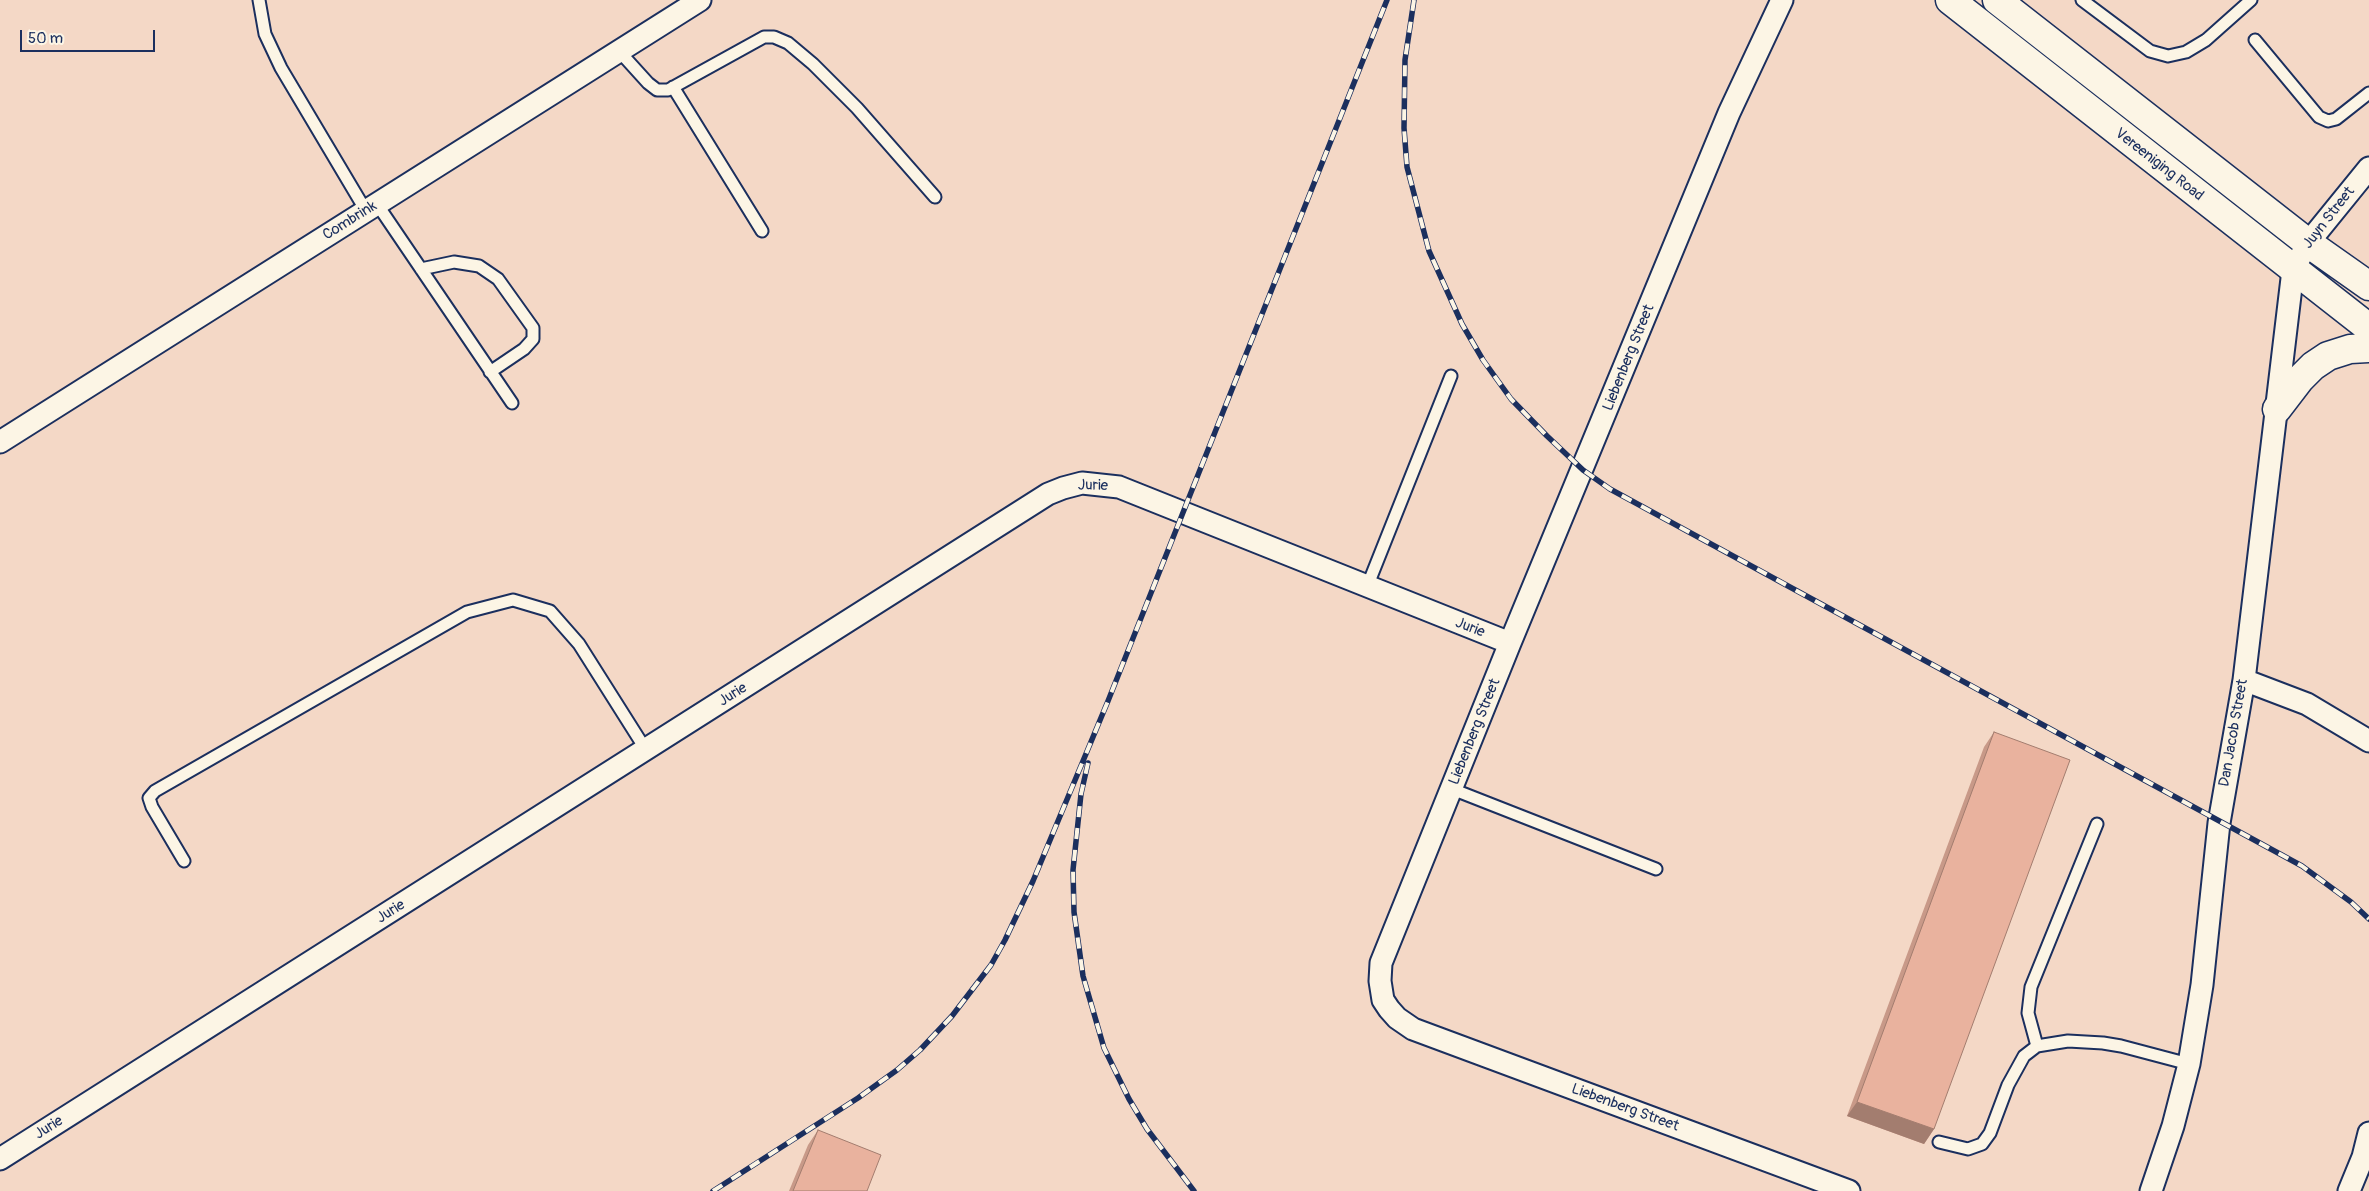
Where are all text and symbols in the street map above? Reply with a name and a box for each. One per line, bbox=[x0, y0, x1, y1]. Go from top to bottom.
scale bar bbox=[22, 20, 158, 52]
text: 50 m bbox=[28, 29, 63, 48]
street label: Vereeniging Road bbox=[2111, 125, 2207, 205]
street label: Juyn Street bbox=[2299, 183, 2359, 253]
street label: Combrink bbox=[320, 197, 380, 245]
street label: Liebenberg Street bbox=[1599, 302, 1659, 414]
street label: Jurie bbox=[1078, 477, 1108, 495]
street label: Jurie bbox=[1453, 614, 1487, 642]
street label: Liebenberg Street bbox=[1445, 676, 1505, 788]
street label: Dan Jacob Street bbox=[2216, 678, 2252, 788]
street label: Jurie bbox=[715, 679, 751, 711]
street label: Jurie bbox=[373, 896, 409, 928]
street label: Liebenberg Street bbox=[1569, 1080, 1681, 1136]
street label: Jurie bbox=[31, 1112, 67, 1144]

